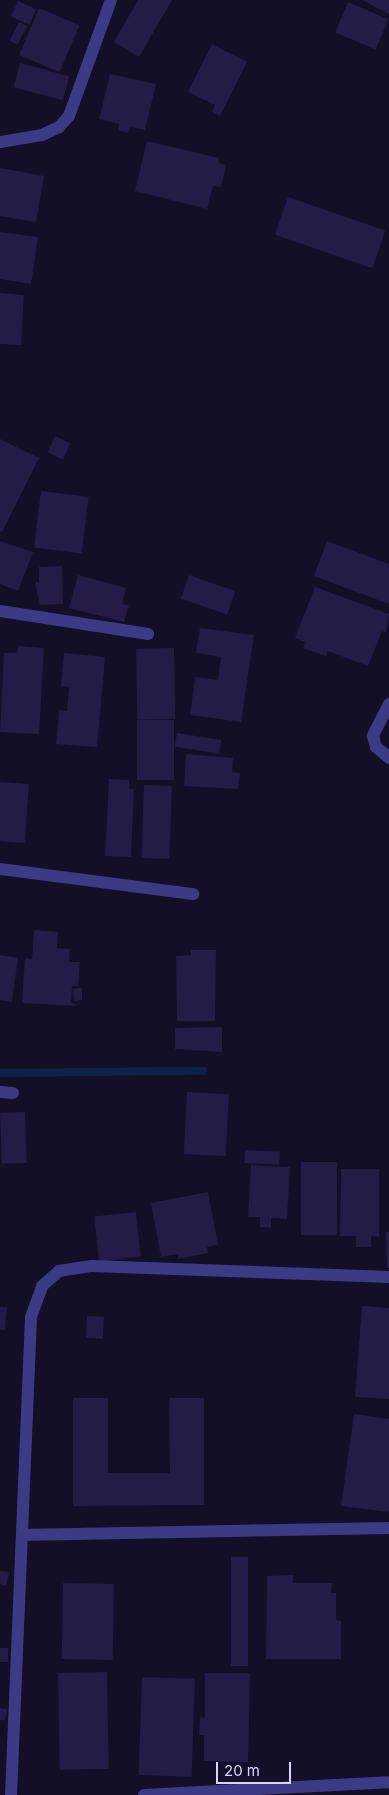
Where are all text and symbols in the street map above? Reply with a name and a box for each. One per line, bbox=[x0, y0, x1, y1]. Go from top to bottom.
scale bar bbox=[219, 1752, 294, 1784]
text: 20 m bbox=[224, 1761, 260, 1780]

